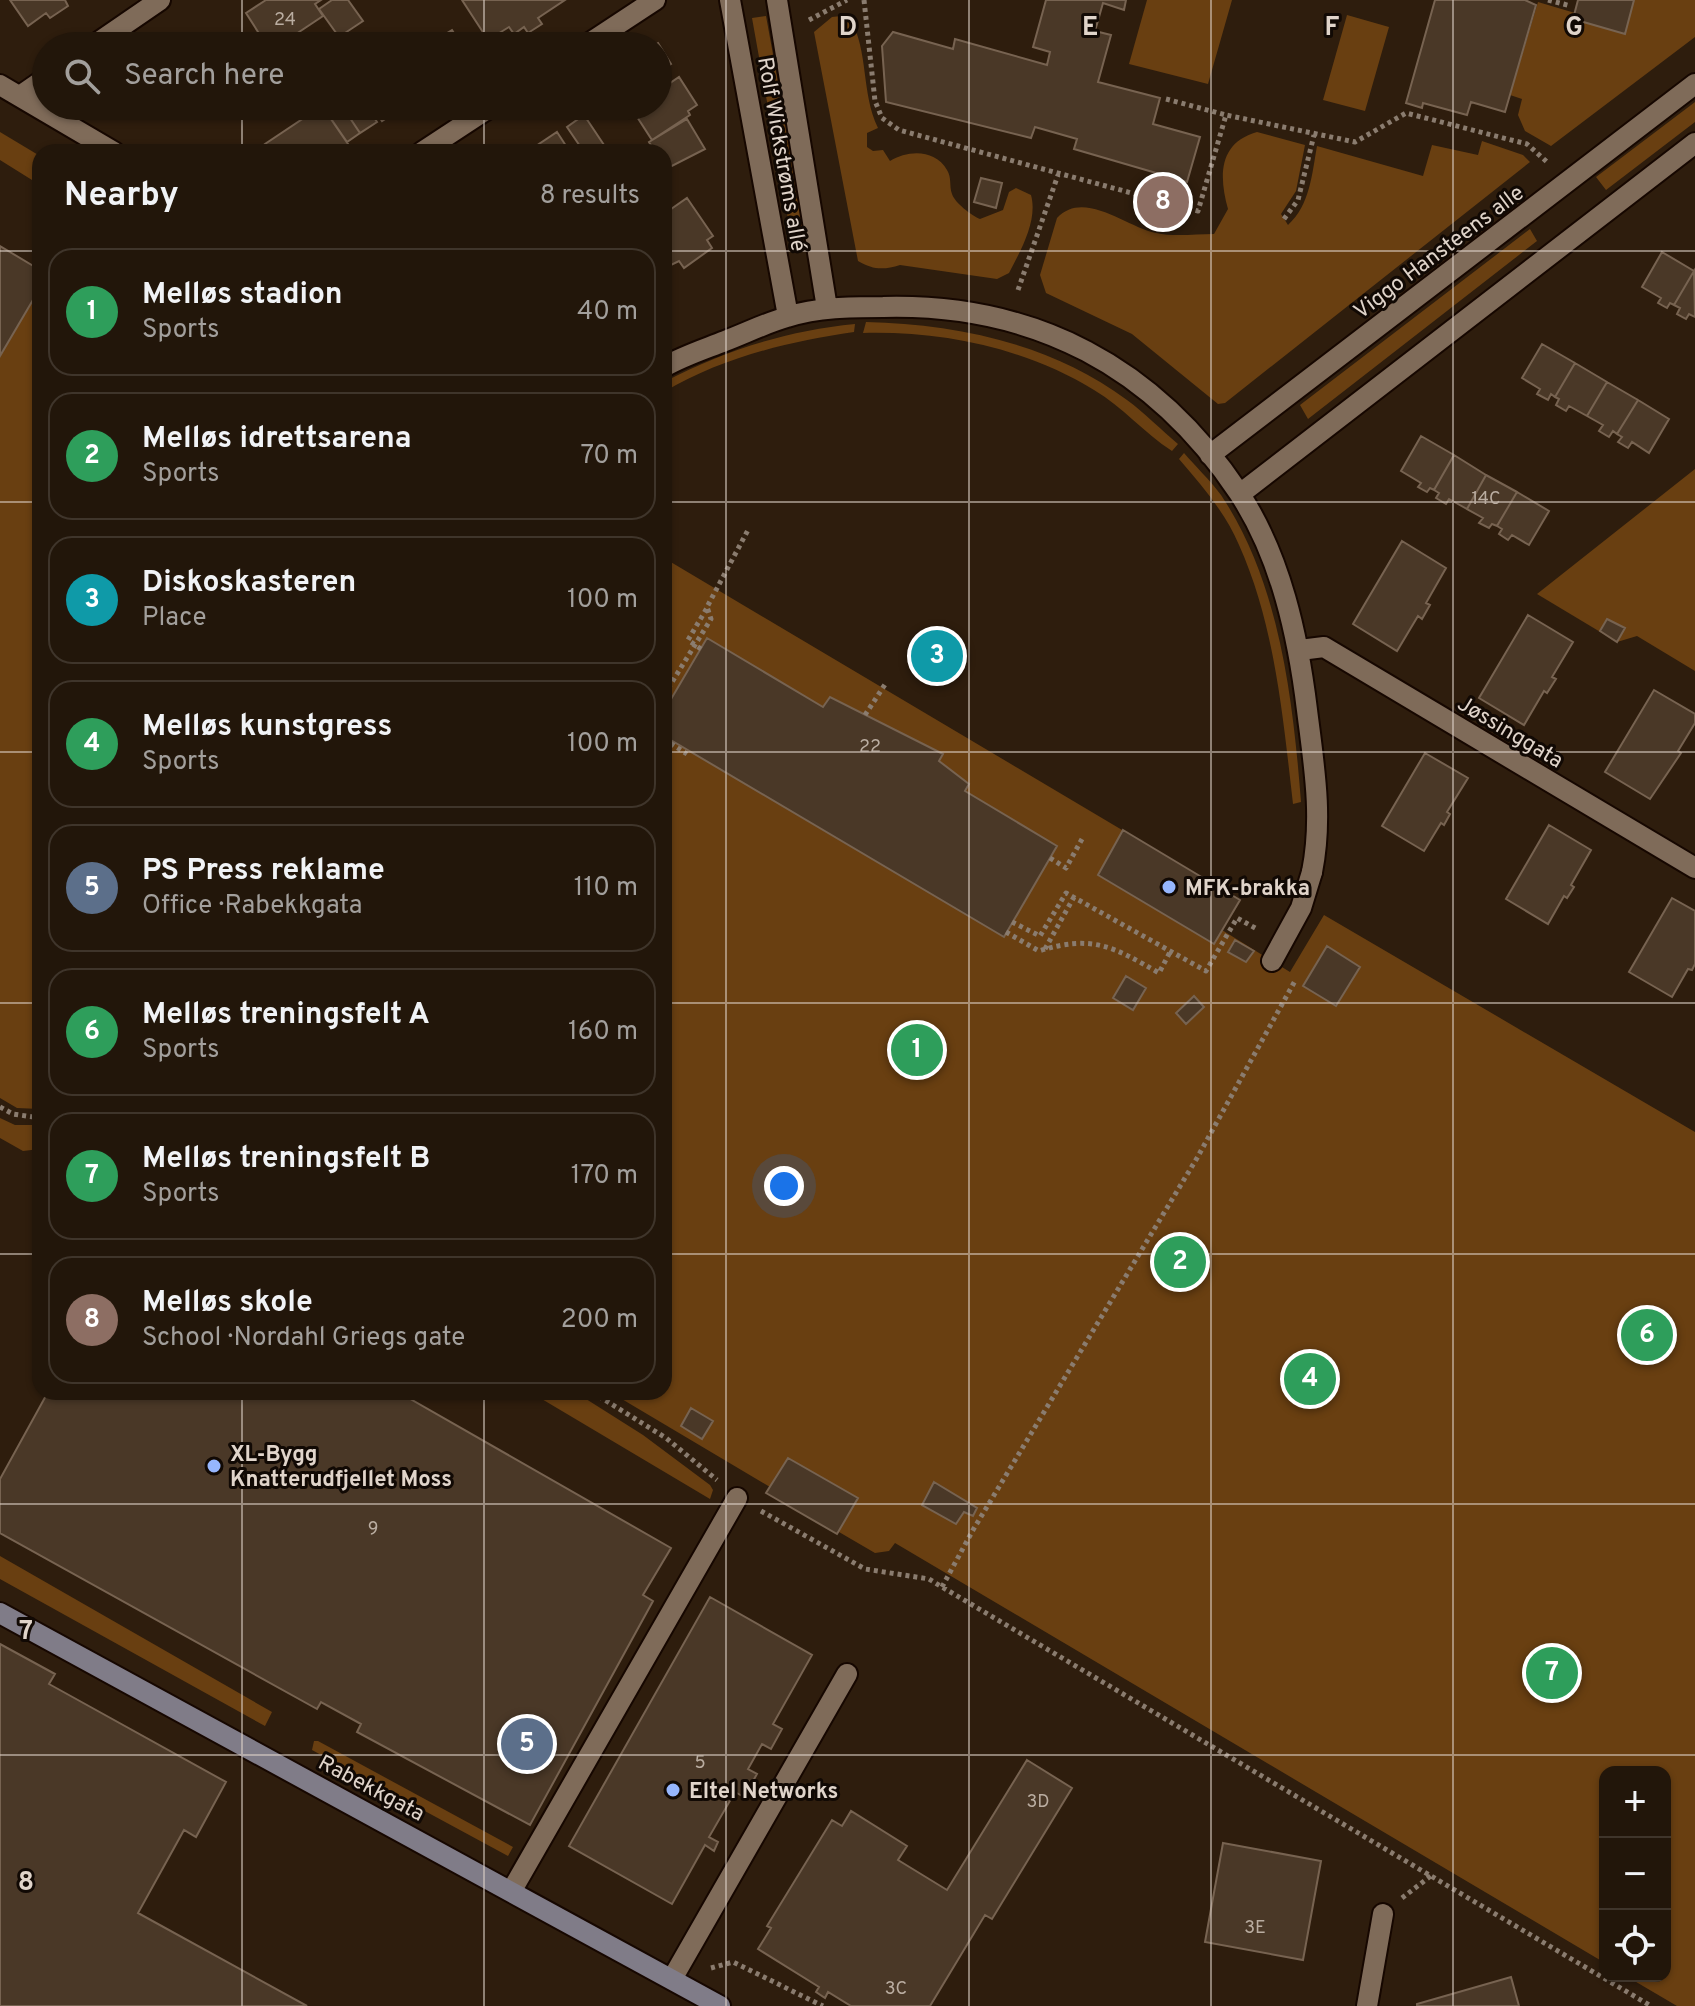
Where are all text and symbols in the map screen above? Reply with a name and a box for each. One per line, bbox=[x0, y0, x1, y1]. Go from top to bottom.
house number: 24 bbox=[274, 9, 296, 32]
text: D bbox=[839, 12, 857, 45]
text: E bbox=[1082, 12, 1098, 45]
text: F bbox=[1325, 12, 1340, 45]
text: G bbox=[1565, 12, 1583, 45]
search box bbox=[32, 32, 672, 120]
icon: search bbox=[60, 54, 104, 98]
street label: Rolf Wickstrøms allé bbox=[750, 55, 811, 254]
text: Search here bbox=[124, 58, 284, 95]
pin: 8 bbox=[1137, 172, 1189, 232]
text: Nearby bbox=[64, 175, 179, 218]
text: 8 results bbox=[540, 180, 640, 213]
street label: Viggo Hansteens alle bbox=[1349, 180, 1530, 326]
text: Melløs stadion bbox=[142, 277, 343, 314]
text: 1 bbox=[87, 296, 97, 329]
text: 40 m bbox=[577, 296, 638, 329]
text: Sports bbox=[142, 314, 219, 347]
text: Melløs idrettsarena bbox=[142, 421, 411, 458]
text: 2 bbox=[84, 440, 100, 473]
text: 70 m bbox=[580, 440, 638, 473]
text: Sports bbox=[142, 458, 219, 491]
house number: 14C bbox=[1471, 488, 1501, 511]
text: Diskoskasteren bbox=[142, 565, 356, 602]
text: 3 bbox=[84, 584, 100, 617]
text: 100 m bbox=[567, 584, 638, 617]
text: Place bbox=[142, 602, 206, 635]
pin: 3 bbox=[911, 626, 963, 686]
street label: Jøssinggata bbox=[1452, 691, 1568, 775]
text: Melløs kunstgress bbox=[142, 709, 392, 746]
text: 4 bbox=[84, 728, 100, 761]
text: 100 m bbox=[567, 728, 638, 761]
house number: 22 bbox=[859, 736, 881, 759]
text: Sports bbox=[142, 746, 219, 779]
text: PS Press reklame bbox=[142, 853, 385, 890]
text: 5 bbox=[84, 872, 100, 905]
text: 110 m bbox=[574, 872, 638, 905]
place label: MFK-brakka bbox=[1185, 876, 1310, 903]
marker: MFK-brakka bbox=[1160, 878, 1178, 896]
text: Office · Rabekkgata bbox=[142, 890, 362, 923]
text: Melløs treningsfelt A bbox=[142, 997, 430, 1034]
text: 6 bbox=[84, 1016, 100, 1049]
text: 160 m bbox=[568, 1016, 638, 1049]
pin: 1 bbox=[891, 1020, 943, 1080]
text: Sports bbox=[142, 1034, 219, 1067]
text: Melløs treningsfelt B bbox=[142, 1141, 430, 1178]
text: 7 bbox=[85, 1160, 99, 1193]
text: 170 m bbox=[571, 1160, 638, 1193]
your location bbox=[764, 1166, 804, 1206]
text: Sports bbox=[142, 1178, 219, 1211]
pin: 2 bbox=[1154, 1232, 1206, 1292]
text: Melløs skole bbox=[142, 1285, 313, 1322]
text: 8 bbox=[84, 1304, 100, 1337]
text: 200 m bbox=[561, 1304, 638, 1337]
pin: 6 bbox=[1621, 1305, 1673, 1365]
text: School · Nordahl Griegs gate bbox=[142, 1322, 465, 1355]
pin: 4 bbox=[1284, 1349, 1336, 1409]
place label: XL-Bygg Knatterudfjellet Moss bbox=[230, 1442, 452, 1494]
marker: XL-Bygg Knatterudfjellet Moss bbox=[205, 1457, 223, 1475]
house number: 9 bbox=[368, 1518, 378, 1541]
text: 7 bbox=[19, 1616, 33, 1649]
pin: 7 bbox=[1526, 1643, 1578, 1703]
pin: 5 bbox=[501, 1714, 553, 1774]
street label: Rabekkgata bbox=[313, 1750, 429, 1829]
house number: 5 bbox=[694, 1752, 706, 1775]
map controls bbox=[1599, 1766, 1671, 1982]
button: + bbox=[1599, 1766, 1671, 1838]
place label: Eltel Networks bbox=[689, 1779, 838, 1806]
marker: Eltel Networks bbox=[664, 1781, 682, 1799]
house number: 3D bbox=[1026, 1791, 1050, 1814]
button: − bbox=[1599, 1838, 1671, 1910]
text: 8 bbox=[18, 1867, 34, 1900]
button: locate bbox=[1599, 1910, 1671, 1982]
house number: 3E bbox=[1244, 1917, 1266, 1940]
house number: 3C bbox=[885, 1978, 907, 2001]

